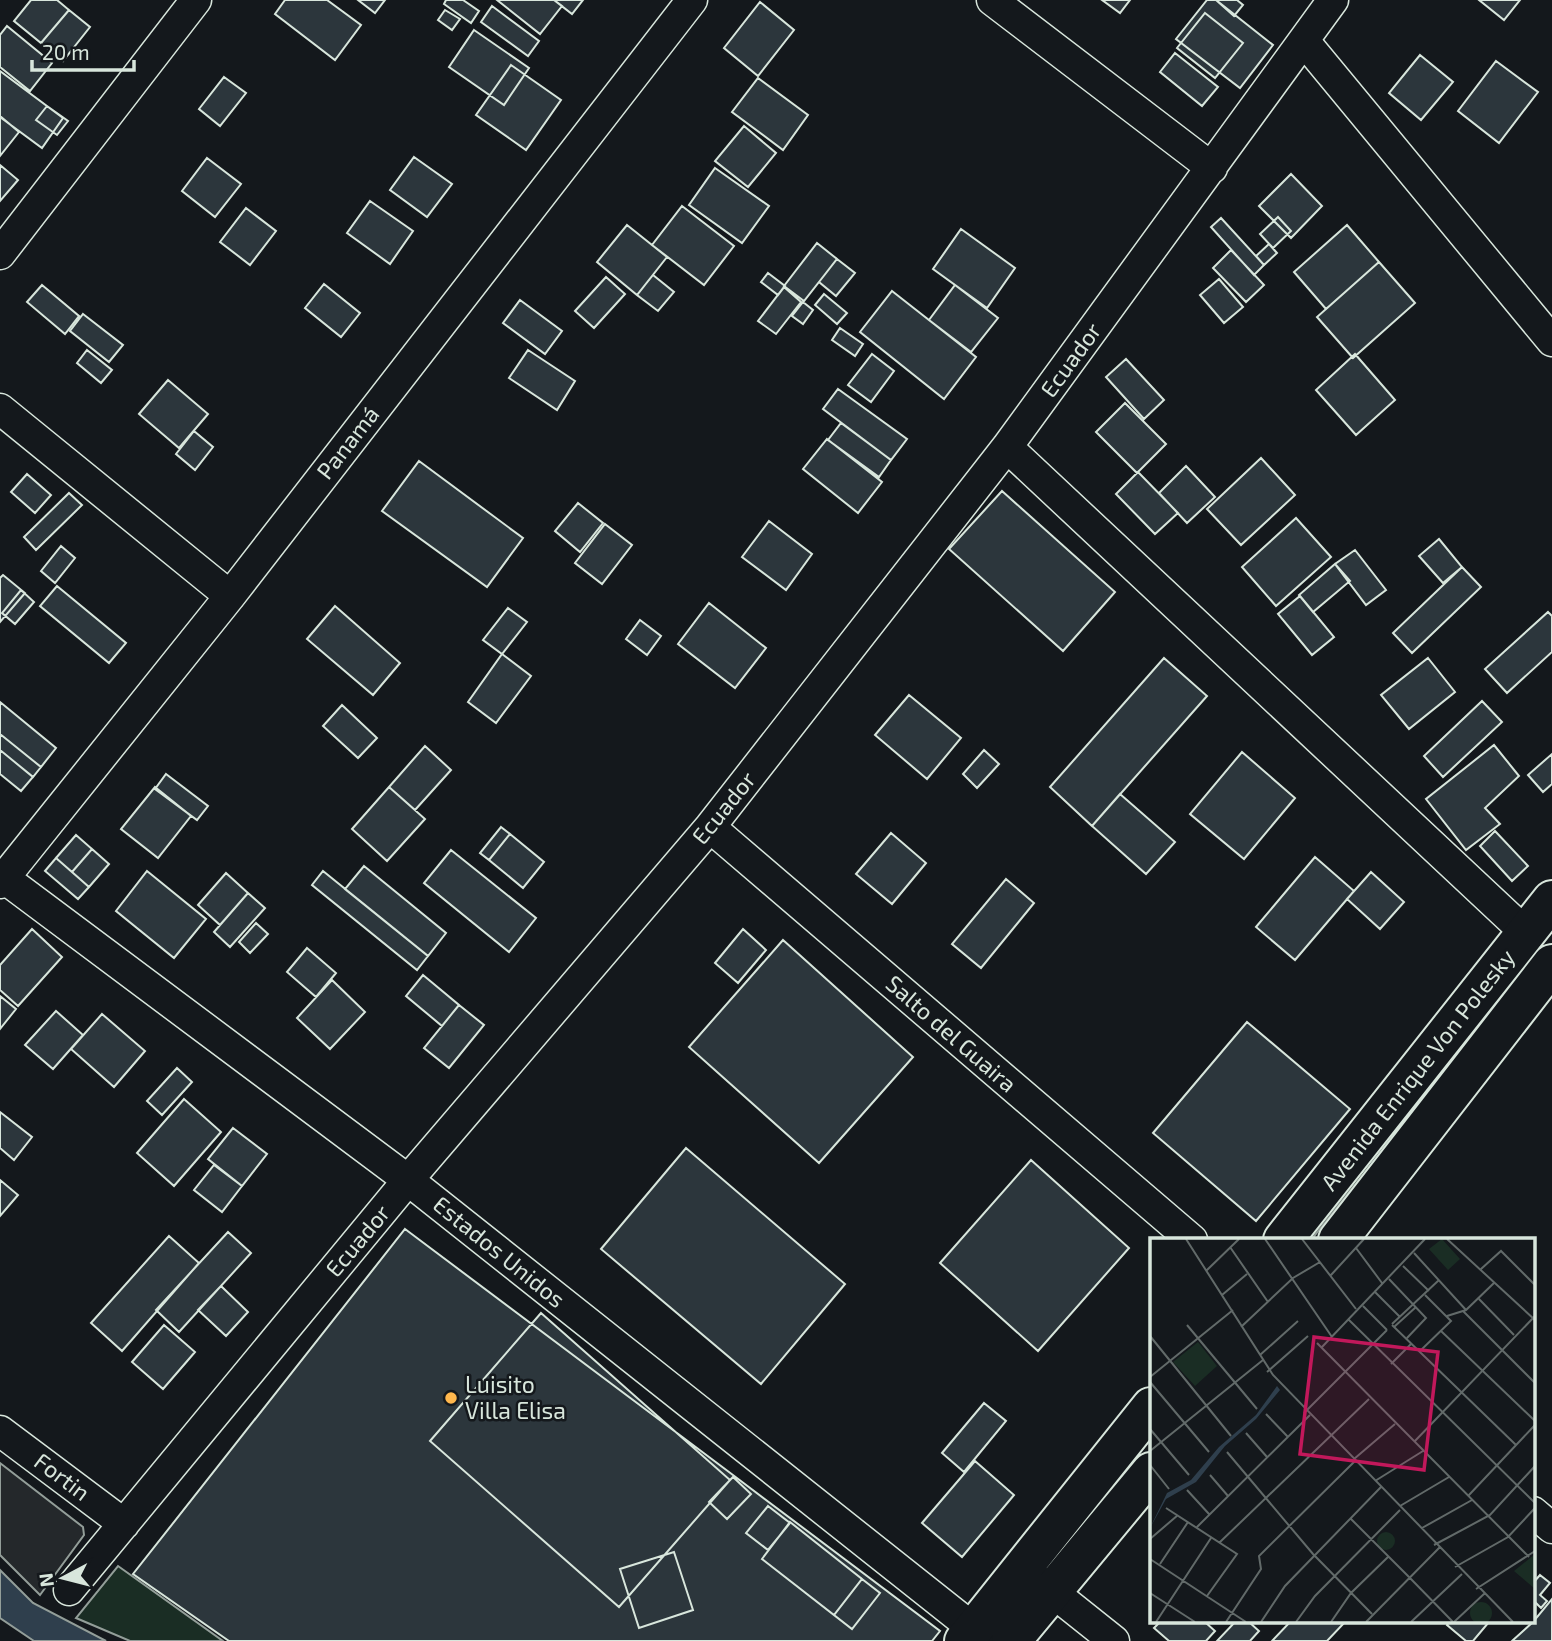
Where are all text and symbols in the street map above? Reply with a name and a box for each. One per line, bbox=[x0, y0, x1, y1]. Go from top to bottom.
scale bar bbox=[32, 28, 133, 72]
text: 20 m bbox=[42, 39, 90, 64]
street label: Ecuador bbox=[1034, 317, 1107, 402]
street label: Panamá bbox=[310, 400, 384, 484]
street label: Ecuador bbox=[685, 765, 761, 849]
street label: Avenida Enrique Von Polesky bbox=[1314, 943, 1520, 1196]
street label: Salto del Guaira bbox=[881, 969, 1023, 1098]
street label: Estados Unidos bbox=[428, 1190, 571, 1313]
street label: Ecuador bbox=[319, 1199, 395, 1282]
inset map bbox=[1150, 1238, 1534, 1624]
place label: Luisito Villa Elisa bbox=[465, 1370, 566, 1424]
marker: Luisito Villa Elisa bbox=[443, 1390, 459, 1406]
street label: Fortin bbox=[29, 1446, 96, 1506]
north arrow bbox=[28, 1543, 98, 1613]
text: N bbox=[33, 1572, 58, 1588]

